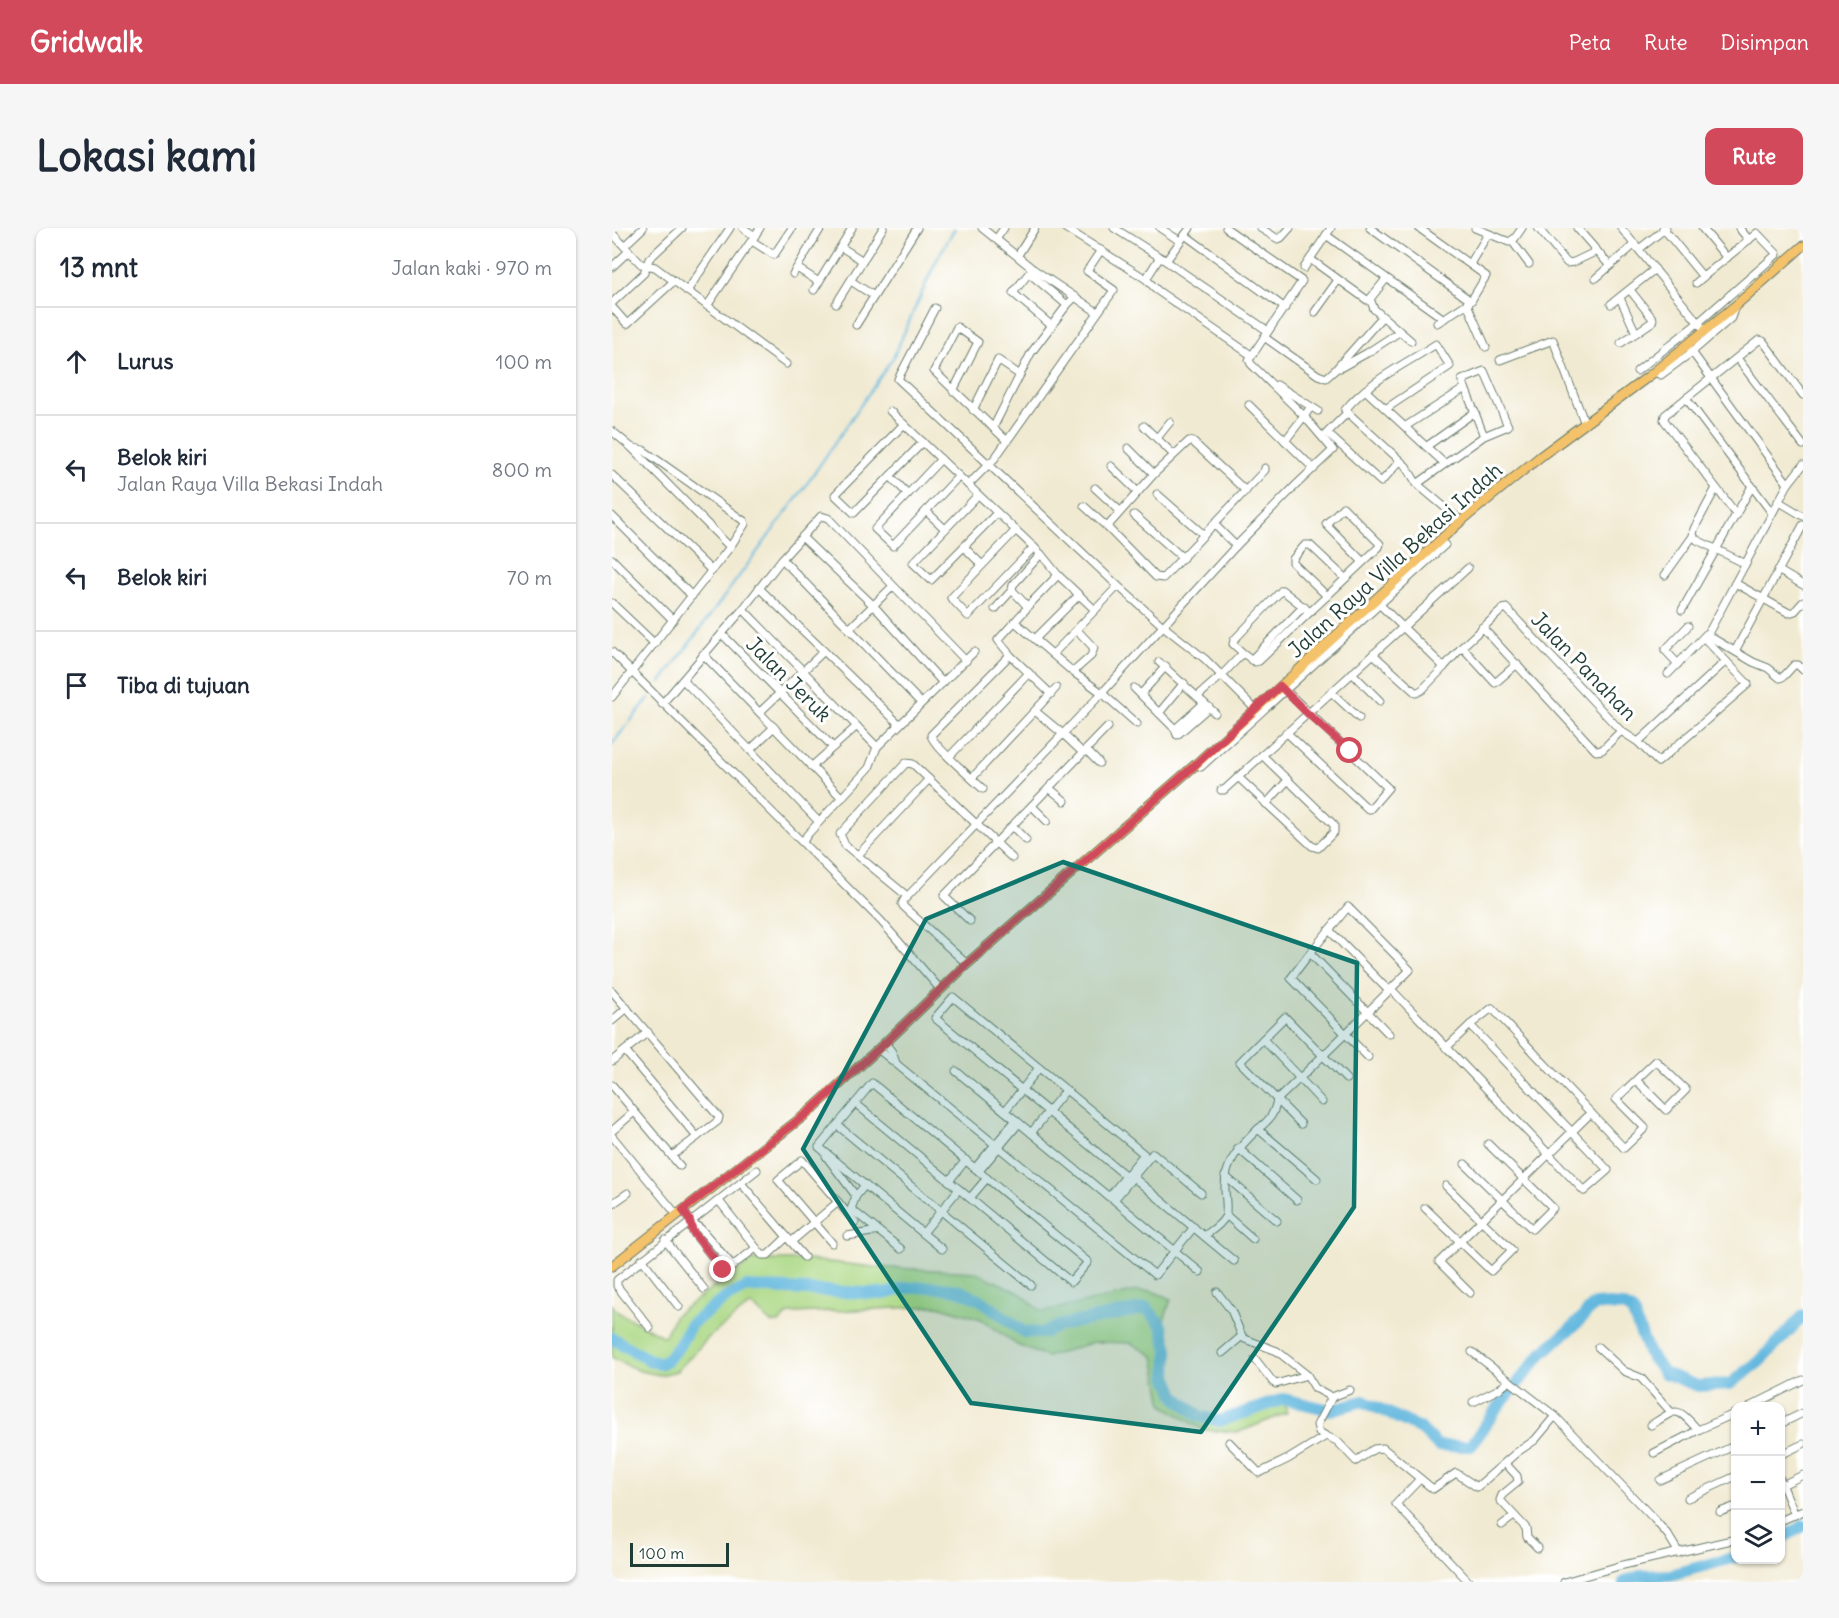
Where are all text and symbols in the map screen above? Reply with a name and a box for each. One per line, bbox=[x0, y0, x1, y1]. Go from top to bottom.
text: Gridwalk bbox=[30, 24, 143, 60]
text: Peta bbox=[1569, 29, 1611, 56]
text: Rute bbox=[1644, 29, 1688, 56]
text: Disimpan bbox=[1721, 29, 1809, 56]
button: Rute bbox=[1705, 128, 1803, 185]
text: Lokasi kami bbox=[36, 130, 257, 182]
text: 13 mnt bbox=[60, 251, 138, 284]
text: Jalan kaki · 970 m bbox=[391, 255, 552, 280]
icon: ahead bbox=[60, 345, 93, 378]
text: Lurus bbox=[117, 347, 173, 375]
text: 100 m bbox=[495, 349, 552, 374]
text: Belok kiri bbox=[117, 443, 207, 471]
icon: left bbox=[60, 453, 93, 486]
text: 800 m bbox=[492, 457, 552, 482]
street label: Jalan Raya Villa Bekasi Indah bbox=[1282, 457, 1508, 663]
text: Jalan Raya Villa Bekasi Indah bbox=[117, 471, 383, 496]
icon: left bbox=[60, 561, 93, 594]
text: Belok kiri bbox=[117, 563, 207, 591]
text: 70 m bbox=[507, 565, 552, 590]
street label: Jalan Panahan bbox=[1525, 606, 1643, 726]
street label: Jalan Jeruk bbox=[741, 631, 837, 727]
icon: arrive bbox=[60, 669, 93, 702]
text: Tiba di tujuan bbox=[117, 671, 250, 699]
route start bbox=[1336, 737, 1362, 763]
route end bbox=[709, 1256, 735, 1282]
map controls bbox=[1731, 1402, 1785, 1564]
button: + bbox=[1731, 1402, 1785, 1456]
button: − bbox=[1731, 1456, 1785, 1510]
button: layers bbox=[1731, 1510, 1785, 1564]
scale bar bbox=[630, 1540, 729, 1568]
text: 100 m bbox=[639, 1543, 684, 1563]

